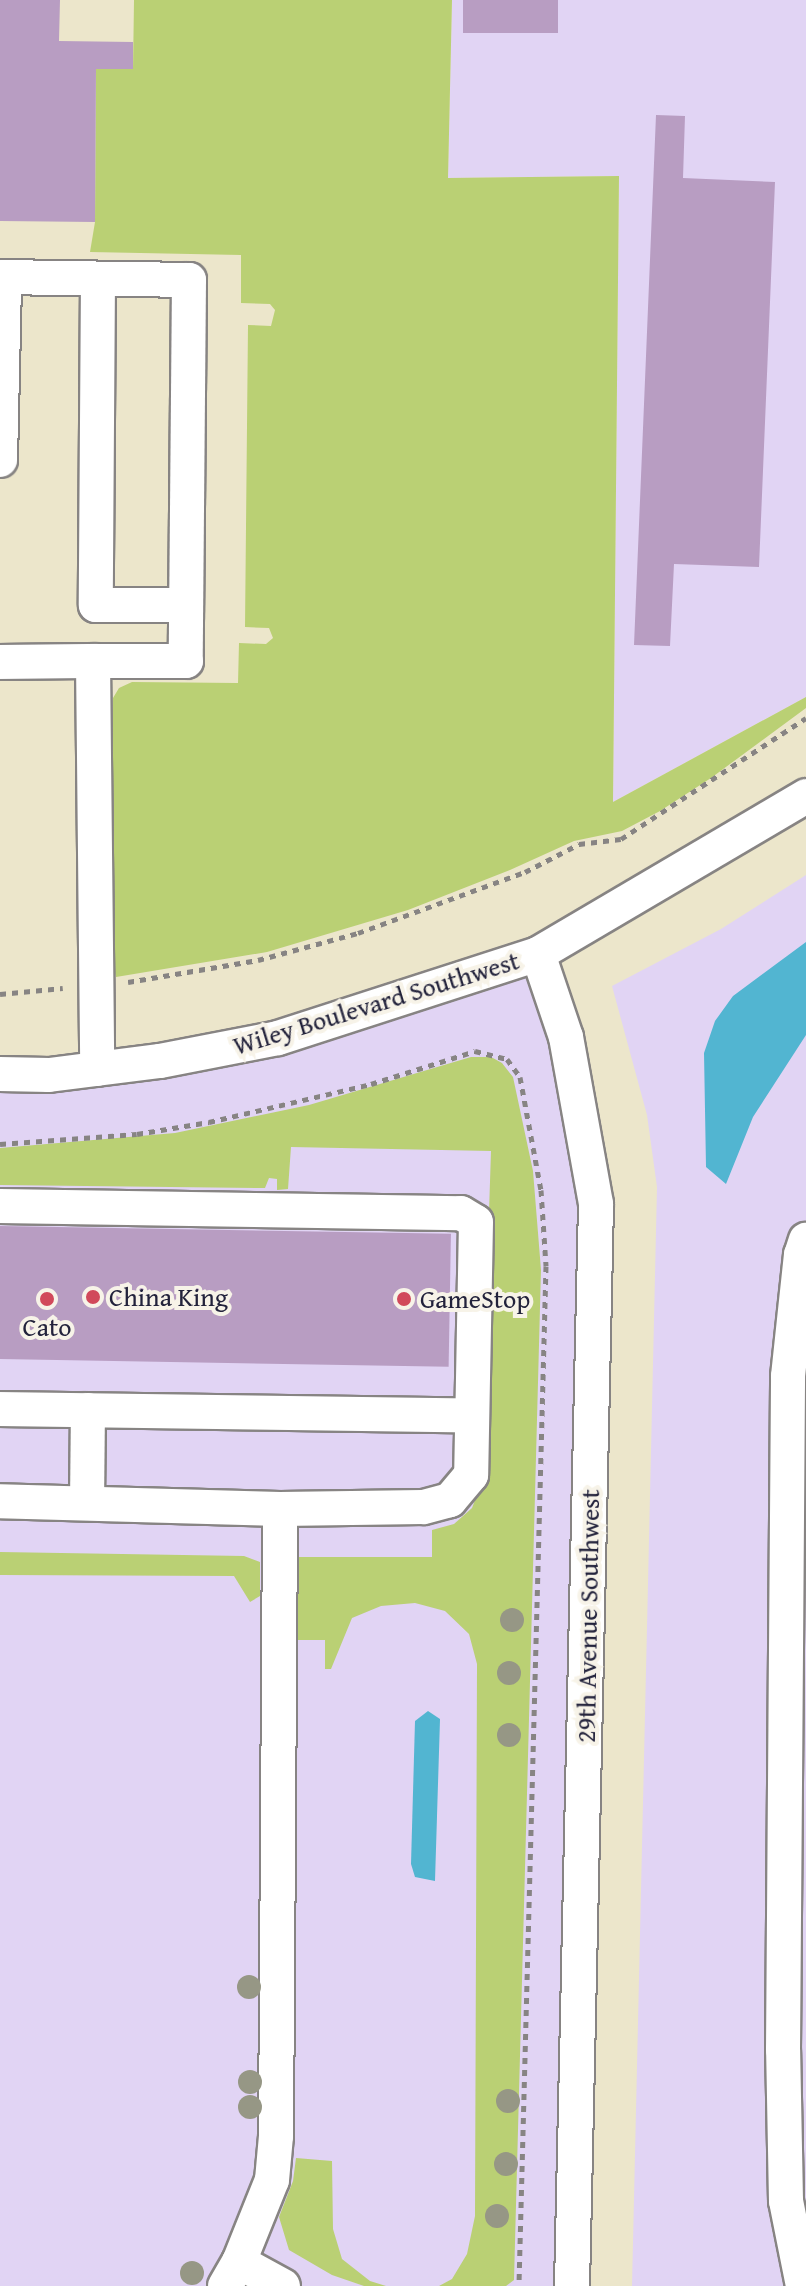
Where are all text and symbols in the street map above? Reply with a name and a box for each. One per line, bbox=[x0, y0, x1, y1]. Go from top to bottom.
street label: Wiley Boulevard Southwest bbox=[229, 945, 523, 1061]
place label: China King bbox=[109, 1281, 228, 1313]
place label: GameStop bbox=[420, 1283, 530, 1315]
marker: China King bbox=[84, 1288, 102, 1306]
marker: Cato bbox=[38, 1290, 56, 1308]
marker: GameStop bbox=[395, 1290, 413, 1308]
place label: Cato bbox=[23, 1311, 71, 1343]
street label: 29th Avenue Southwest bbox=[570, 1489, 606, 1743]

